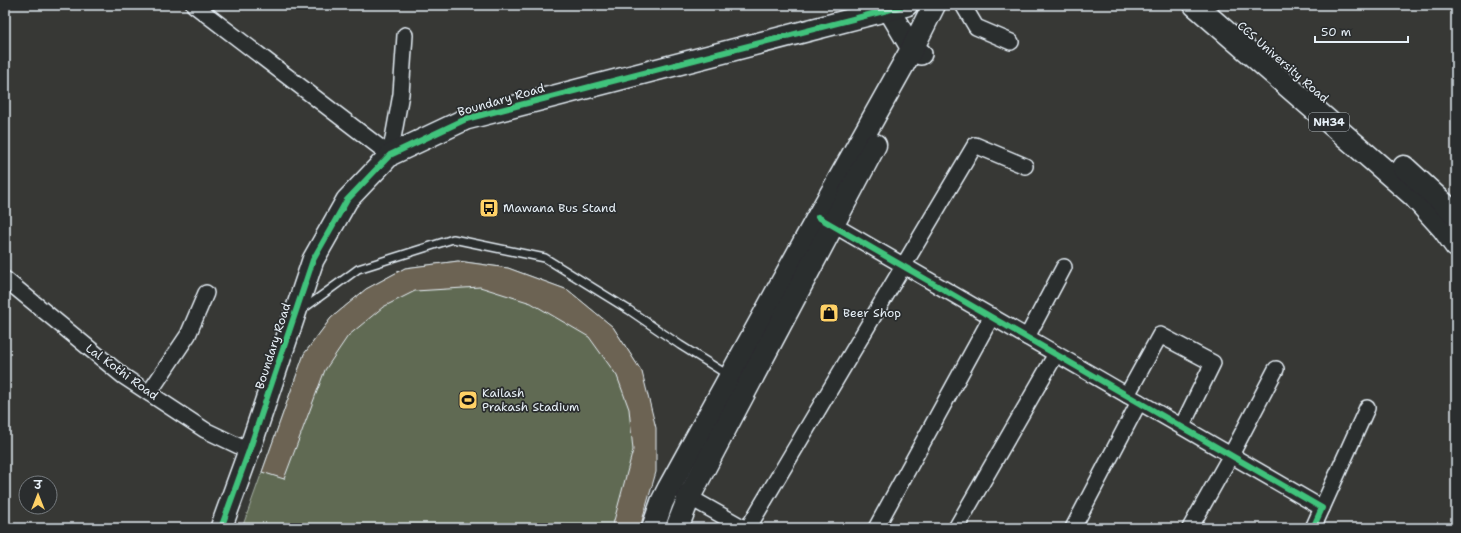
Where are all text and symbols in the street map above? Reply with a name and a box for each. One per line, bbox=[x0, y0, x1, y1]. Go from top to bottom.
street label: CCS University Road bbox=[1234, 18, 1333, 107]
scale bar bbox=[1315, 18, 1408, 44]
text: 50 m bbox=[1321, 24, 1351, 40]
street label: Boundary Road bbox=[456, 80, 547, 120]
road number: NH34 bbox=[1309, 113, 1349, 131]
bus stop icon: Mawana Bus Stand bbox=[478, 197, 500, 219]
place label: Mawana Bus Stand bbox=[503, 200, 616, 216]
street label: Boundary Road bbox=[252, 300, 295, 391]
shop icon: Beer Shop bbox=[818, 302, 840, 324]
place label: Beer Shop bbox=[843, 305, 901, 321]
street label: Lal Kothi Road bbox=[83, 340, 162, 404]
place label: Kailash Prakash Stadium bbox=[482, 385, 579, 415]
sports icon: Kailash Prakash Stadium bbox=[457, 389, 479, 411]
north arrow bbox=[18, 475, 58, 515]
text: उ bbox=[33, 478, 43, 493]

